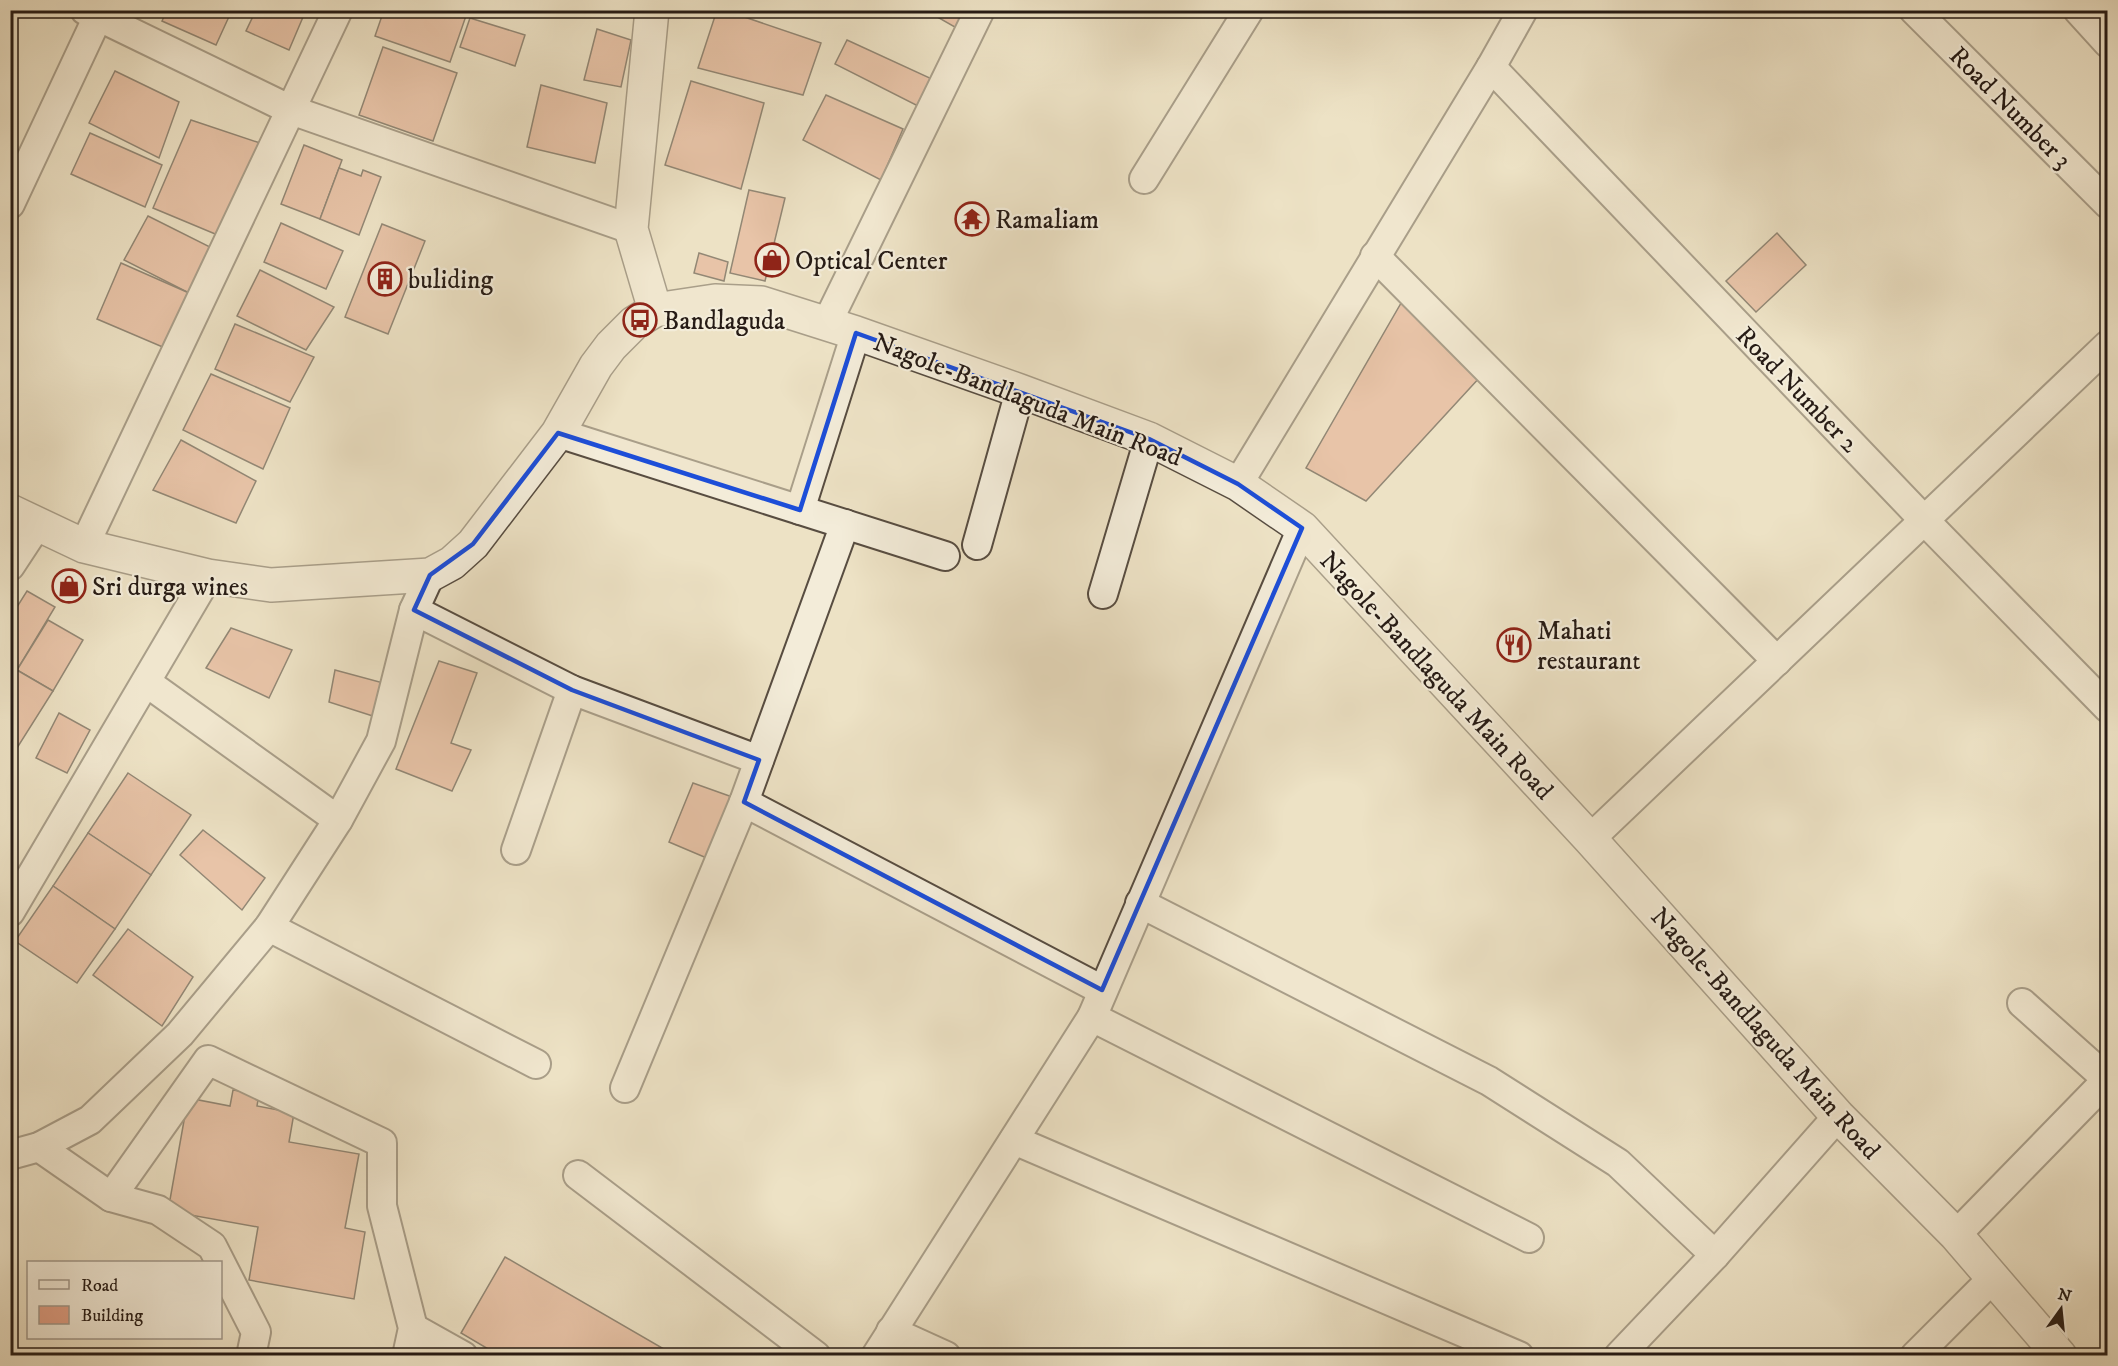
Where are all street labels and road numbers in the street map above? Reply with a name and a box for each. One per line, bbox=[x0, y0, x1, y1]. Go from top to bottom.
street label: Road Number 3 bbox=[1942, 40, 2078, 176]
street label: Road Number 2 bbox=[1728, 320, 1866, 460]
street label: Nagole-Bandlaguda Main Road bbox=[868, 326, 1187, 475]
street label: Nagole-Bandlaguda Main Road bbox=[1312, 545, 1560, 807]
street label: Nagole-Bandlaguda Main Road bbox=[1643, 901, 1887, 1167]

